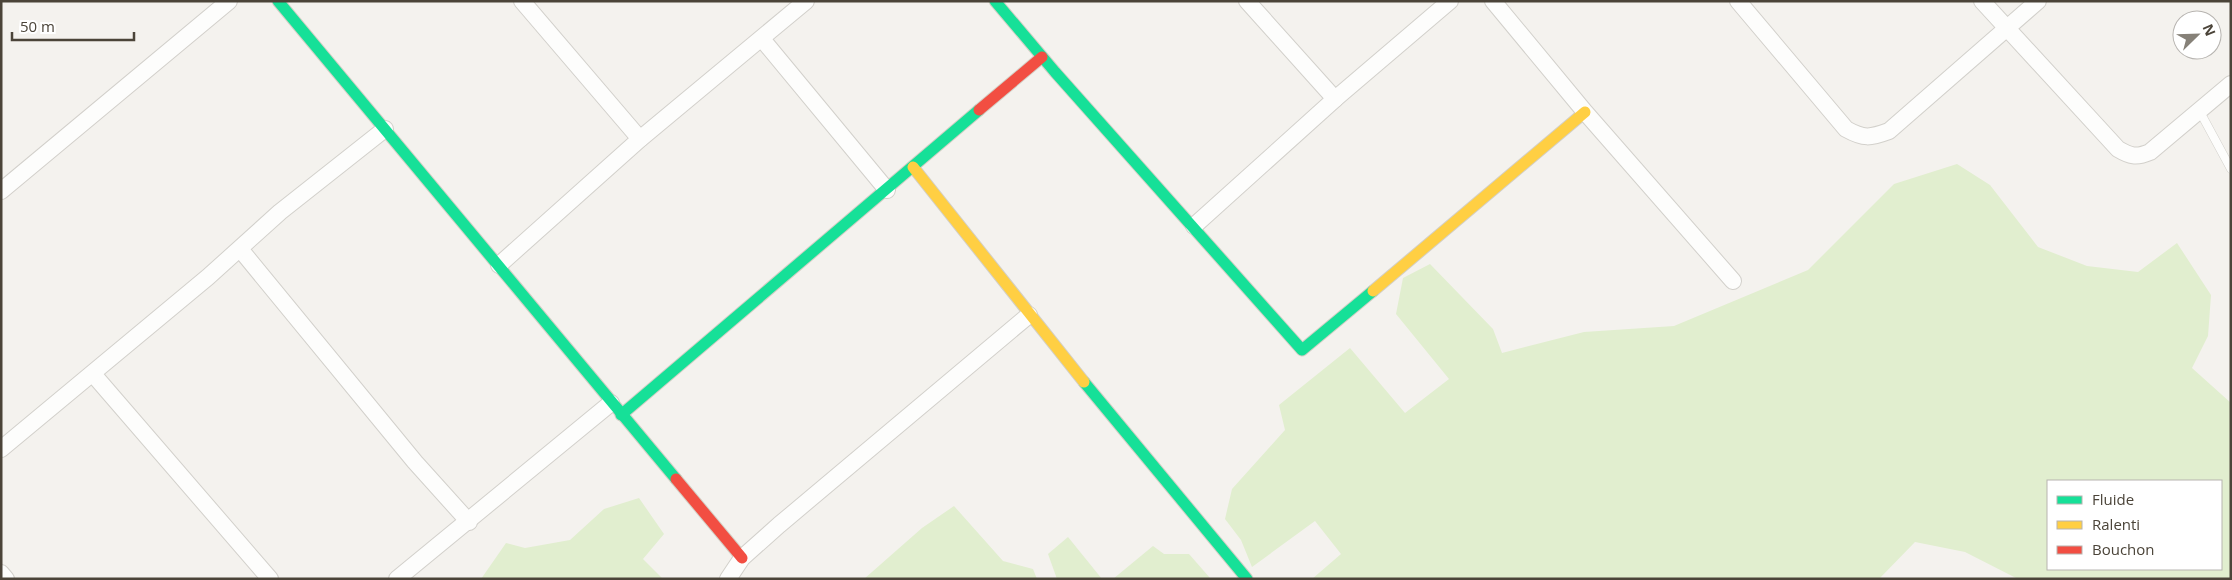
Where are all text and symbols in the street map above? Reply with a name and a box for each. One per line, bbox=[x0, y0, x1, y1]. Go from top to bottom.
scale bar bbox=[12, 10, 135, 42]
north arrow bbox=[2172, 10, 2222, 60]
text: 50 m bbox=[20, 16, 55, 36]
text: N bbox=[2198, 21, 2220, 39]
legend bbox=[2047, 480, 2222, 570]
text: Fluide bbox=[2092, 489, 2134, 509]
text: Ralenti bbox=[2092, 514, 2140, 534]
text: Bouchon bbox=[2092, 539, 2155, 559]

